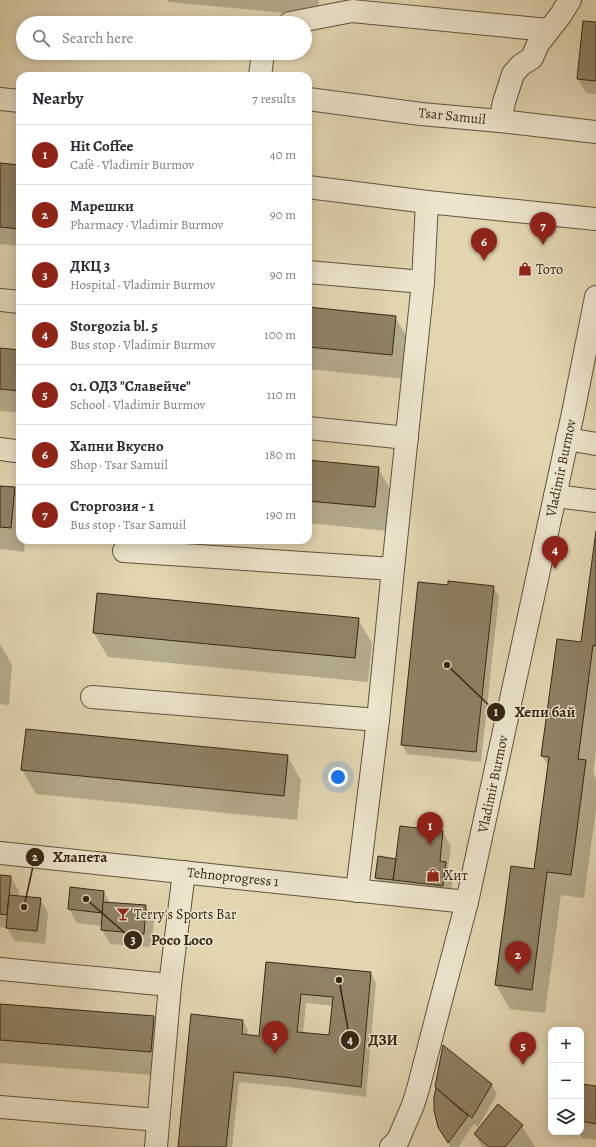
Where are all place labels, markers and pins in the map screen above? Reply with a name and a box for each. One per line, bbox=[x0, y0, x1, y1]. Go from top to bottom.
pin: 7 bbox=[530, 212, 556, 245]
pin: 6 bbox=[471, 228, 497, 261]
place label: Тото bbox=[536, 260, 563, 279]
shop icon: Тото bbox=[517, 261, 533, 277]
pin: 4 bbox=[542, 536, 568, 569]
callout: Хепи бай bbox=[486, 698, 583, 725]
pin: 1 bbox=[417, 812, 443, 845]
callout: Хлапета bbox=[25, 844, 116, 871]
place label: Хит bbox=[444, 866, 468, 885]
shop icon: Хит bbox=[425, 867, 441, 883]
place label: Terry's Sports Bar bbox=[134, 905, 237, 924]
bar icon: Terry's Sports Bar bbox=[115, 906, 131, 922]
callout: Poco Loco bbox=[123, 926, 221, 953]
pin: 2 bbox=[505, 941, 531, 974]
pin: 3 bbox=[262, 1021, 288, 1054]
callout: ДЗИ bbox=[340, 1027, 406, 1054]
pin: 5 bbox=[510, 1032, 536, 1065]

